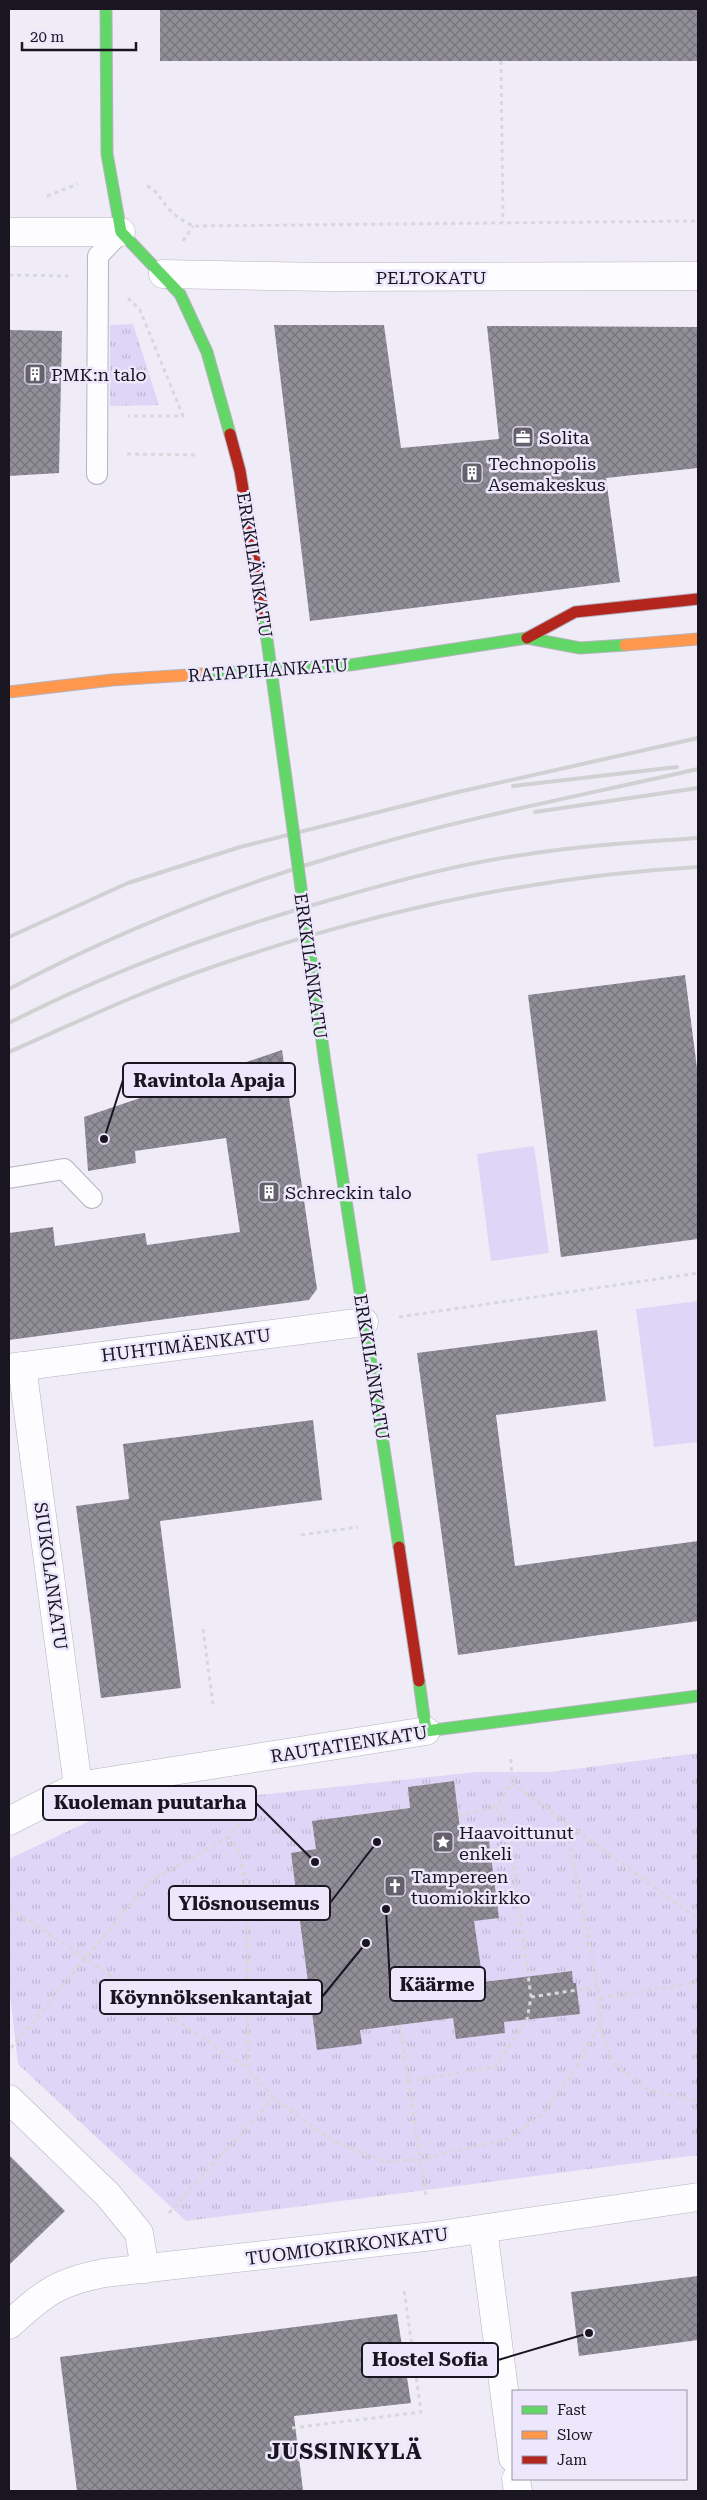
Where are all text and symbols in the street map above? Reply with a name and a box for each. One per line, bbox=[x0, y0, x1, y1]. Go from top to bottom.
scale bar bbox=[22, 20, 136, 52]
text: 20 m bbox=[30, 28, 65, 46]
street label: PELTOKATU bbox=[375, 267, 487, 288]
building icon: PMK:n talo bbox=[23, 362, 47, 386]
place label: PMK:n talo bbox=[51, 364, 147, 385]
office icon: Solita bbox=[511, 425, 535, 449]
place label: Solita bbox=[539, 427, 589, 448]
place label: Technopolis Asemakeskus bbox=[488, 453, 606, 495]
building icon: Technopolis Asemakeskus bbox=[460, 461, 484, 485]
street label: ERKKILÄNKATU bbox=[233, 491, 277, 639]
street label: RATAPIHANKATU bbox=[187, 654, 349, 686]
street label: ERKKILÄNKATU bbox=[290, 892, 332, 1040]
callout: Ravintola Apaja bbox=[123, 1063, 295, 1097]
text: Ravintola Apaja bbox=[133, 1069, 285, 1092]
building icon: Schreckin talo bbox=[257, 1180, 281, 1204]
place label: Schreckin talo bbox=[285, 1182, 412, 1203]
street label: ERKKILÄNKATU bbox=[350, 1293, 394, 1441]
street label: HUHTIMÄENKATU bbox=[100, 1324, 272, 1366]
street label: SIUKOLANKATU bbox=[30, 1501, 72, 1651]
street label: RAUTATIENKATU bbox=[269, 1721, 429, 1767]
callout: Kuoleman puutarha bbox=[43, 1786, 256, 1820]
text: Kuoleman puutarha bbox=[54, 1791, 246, 1814]
place label: Haavoittunut enkeli bbox=[459, 1822, 574, 1864]
place icon: Haavoittunut enkeli bbox=[431, 1830, 455, 1854]
place label: Tampereen tuomiokirkko bbox=[411, 1866, 531, 1908]
church icon: Tampereen tuomiokirkko bbox=[383, 1874, 407, 1898]
callout: Ylösnousemus bbox=[169, 1886, 330, 1920]
text: Ylösnousemus bbox=[178, 1892, 320, 1915]
callout: Käärme bbox=[390, 1967, 485, 2001]
text: Käärme bbox=[399, 1973, 475, 1996]
callout: Köynnöksenkantajat bbox=[100, 1980, 322, 2014]
text: Köynnöksenkantajat bbox=[110, 1986, 313, 2009]
street label: TUOMIOKIRKONKATU bbox=[244, 2223, 450, 2269]
callout: Hostel Sofia bbox=[362, 2343, 498, 2377]
text: Hostel Sofia bbox=[372, 2348, 488, 2371]
legend bbox=[512, 2390, 687, 2480]
text: Fast bbox=[557, 2401, 587, 2419]
text: Slow bbox=[557, 2426, 593, 2444]
district label: JUSSINKYLÄ bbox=[267, 2437, 423, 2464]
text: Jam bbox=[557, 2451, 587, 2469]

